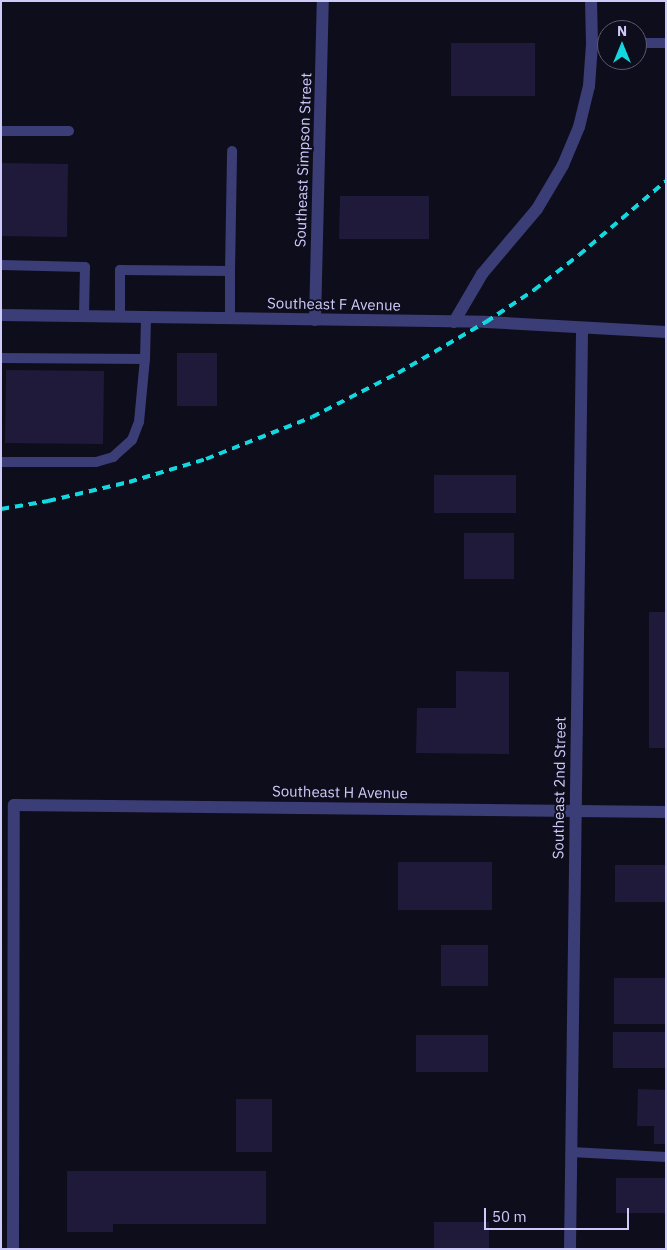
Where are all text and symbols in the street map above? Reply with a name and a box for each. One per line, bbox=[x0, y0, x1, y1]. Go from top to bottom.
north arrow bbox=[597, 20, 647, 70]
text: N bbox=[617, 22, 627, 40]
street label: Southeast Simpson Street bbox=[291, 72, 315, 248]
street label: Southeast F Avenue bbox=[267, 294, 401, 314]
street label: Southeast 2nd Street bbox=[549, 717, 569, 859]
street label: Southeast H Avenue bbox=[272, 782, 408, 802]
scale bar bbox=[487, 1198, 632, 1230]
text: 50 m bbox=[492, 1207, 527, 1226]

